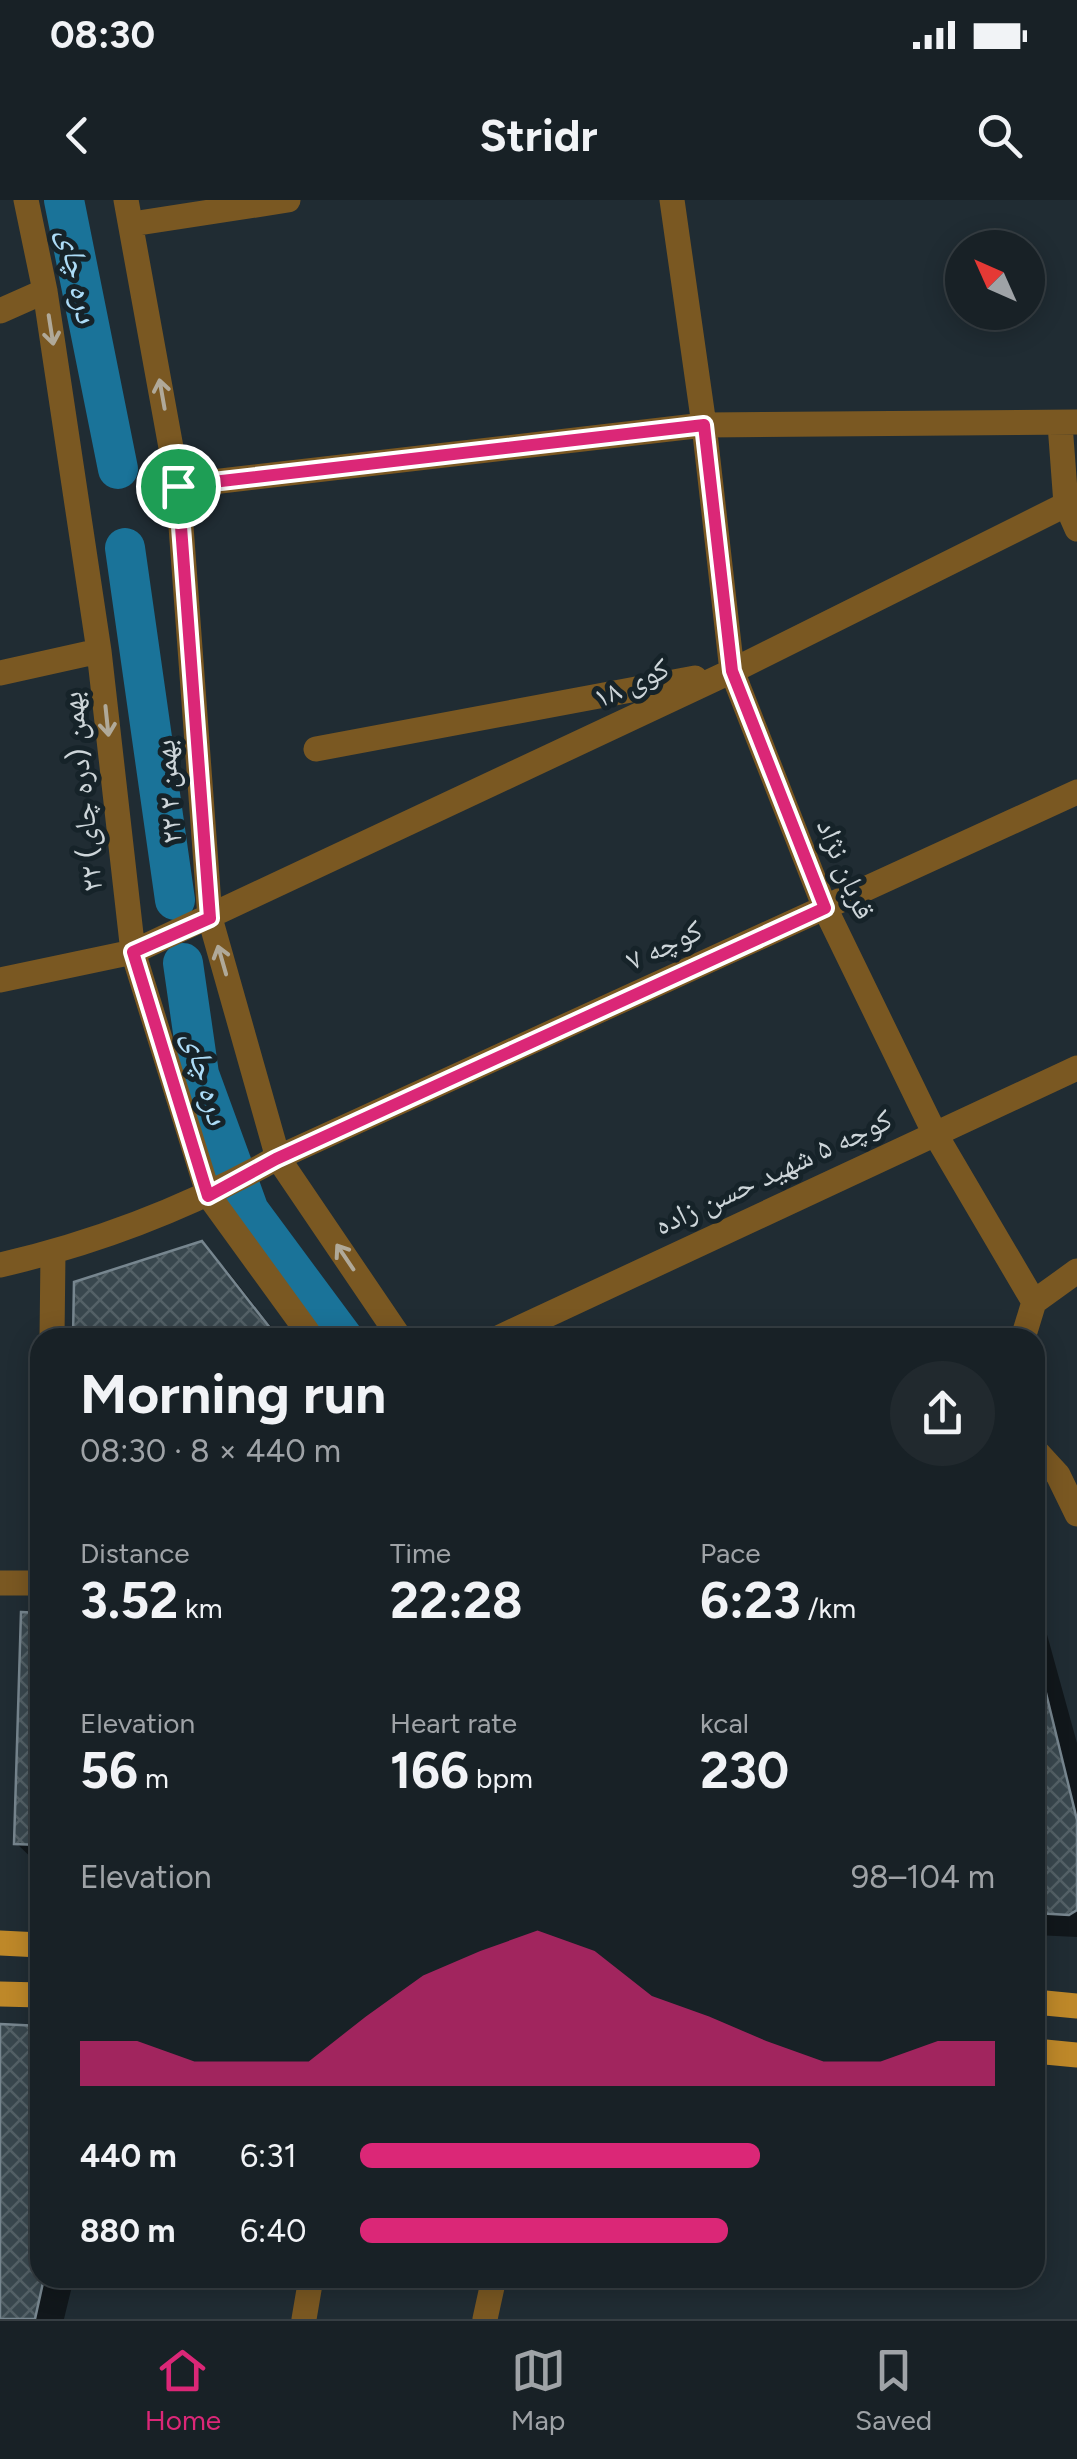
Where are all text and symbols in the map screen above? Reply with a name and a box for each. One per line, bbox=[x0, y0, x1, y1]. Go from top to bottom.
text: 08:30 bbox=[50, 12, 155, 58]
icon: back bbox=[50, 108, 105, 163]
text: Stridr bbox=[479, 108, 598, 162]
icon: search bbox=[972, 108, 1027, 163]
water label: دره چای bbox=[50, 226, 107, 327]
north arrow bbox=[945, 230, 1045, 330]
map controls bbox=[945, 230, 1045, 330]
one-way arrow bbox=[42, 313, 60, 346]
one-way arrow bbox=[152, 378, 171, 411]
pin bbox=[136, 444, 221, 529]
icon: arrive bbox=[151, 459, 206, 514]
street label: کوی ۱۸ bbox=[587, 649, 675, 716]
street label: ۲۲ بهمن (دره چای) bbox=[53, 690, 110, 894]
one-way arrow bbox=[98, 704, 117, 737]
street label: ۲۲ بهمن ۲ bbox=[145, 738, 190, 846]
street label: قربان نژاد bbox=[809, 813, 884, 925]
street label: کوچه ۷ bbox=[620, 911, 708, 978]
one-way arrow bbox=[212, 945, 230, 976]
water label: دره چای bbox=[175, 1027, 238, 1130]
street label: کوچه ۵ شهید حسن زاده bbox=[648, 1100, 898, 1243]
one-way arrow bbox=[335, 1243, 356, 1271]
text: Morning run bbox=[80, 1361, 386, 1427]
button: share bbox=[890, 1361, 995, 1466]
text: 08:30 · 8 × 440 m bbox=[80, 1432, 341, 1470]
text: Distance bbox=[80, 1536, 190, 1570]
text: Time bbox=[390, 1536, 451, 1570]
text: Pace bbox=[700, 1536, 761, 1570]
text: 3.52 bbox=[80, 1570, 178, 1631]
text: 22:28 bbox=[390, 1570, 523, 1631]
text: 6:23 bbox=[700, 1570, 801, 1631]
text: km bbox=[178, 1591, 223, 1625]
text: /km bbox=[801, 1591, 856, 1625]
text: Elevation bbox=[80, 1706, 195, 1740]
text: Heart rate bbox=[390, 1706, 517, 1740]
text: kcal bbox=[700, 1706, 749, 1740]
text: 56 bbox=[80, 1740, 138, 1801]
text: 166 bbox=[390, 1740, 469, 1801]
text: 230 bbox=[700, 1740, 789, 1801]
text: m bbox=[138, 1761, 169, 1795]
text: bpm bbox=[469, 1761, 533, 1795]
text: Elevation bbox=[80, 1858, 212, 1896]
text: 98–104 m bbox=[851, 1858, 995, 1896]
text: 440 m bbox=[80, 2137, 177, 2175]
text: 6:31 bbox=[240, 2137, 297, 2175]
text: 880 m bbox=[80, 2212, 175, 2250]
text: 6:40 bbox=[240, 2212, 307, 2250]
tab: Home bbox=[145, 2343, 221, 2437]
tab: Map bbox=[511, 2343, 566, 2437]
tab: Saved bbox=[855, 2343, 932, 2437]

